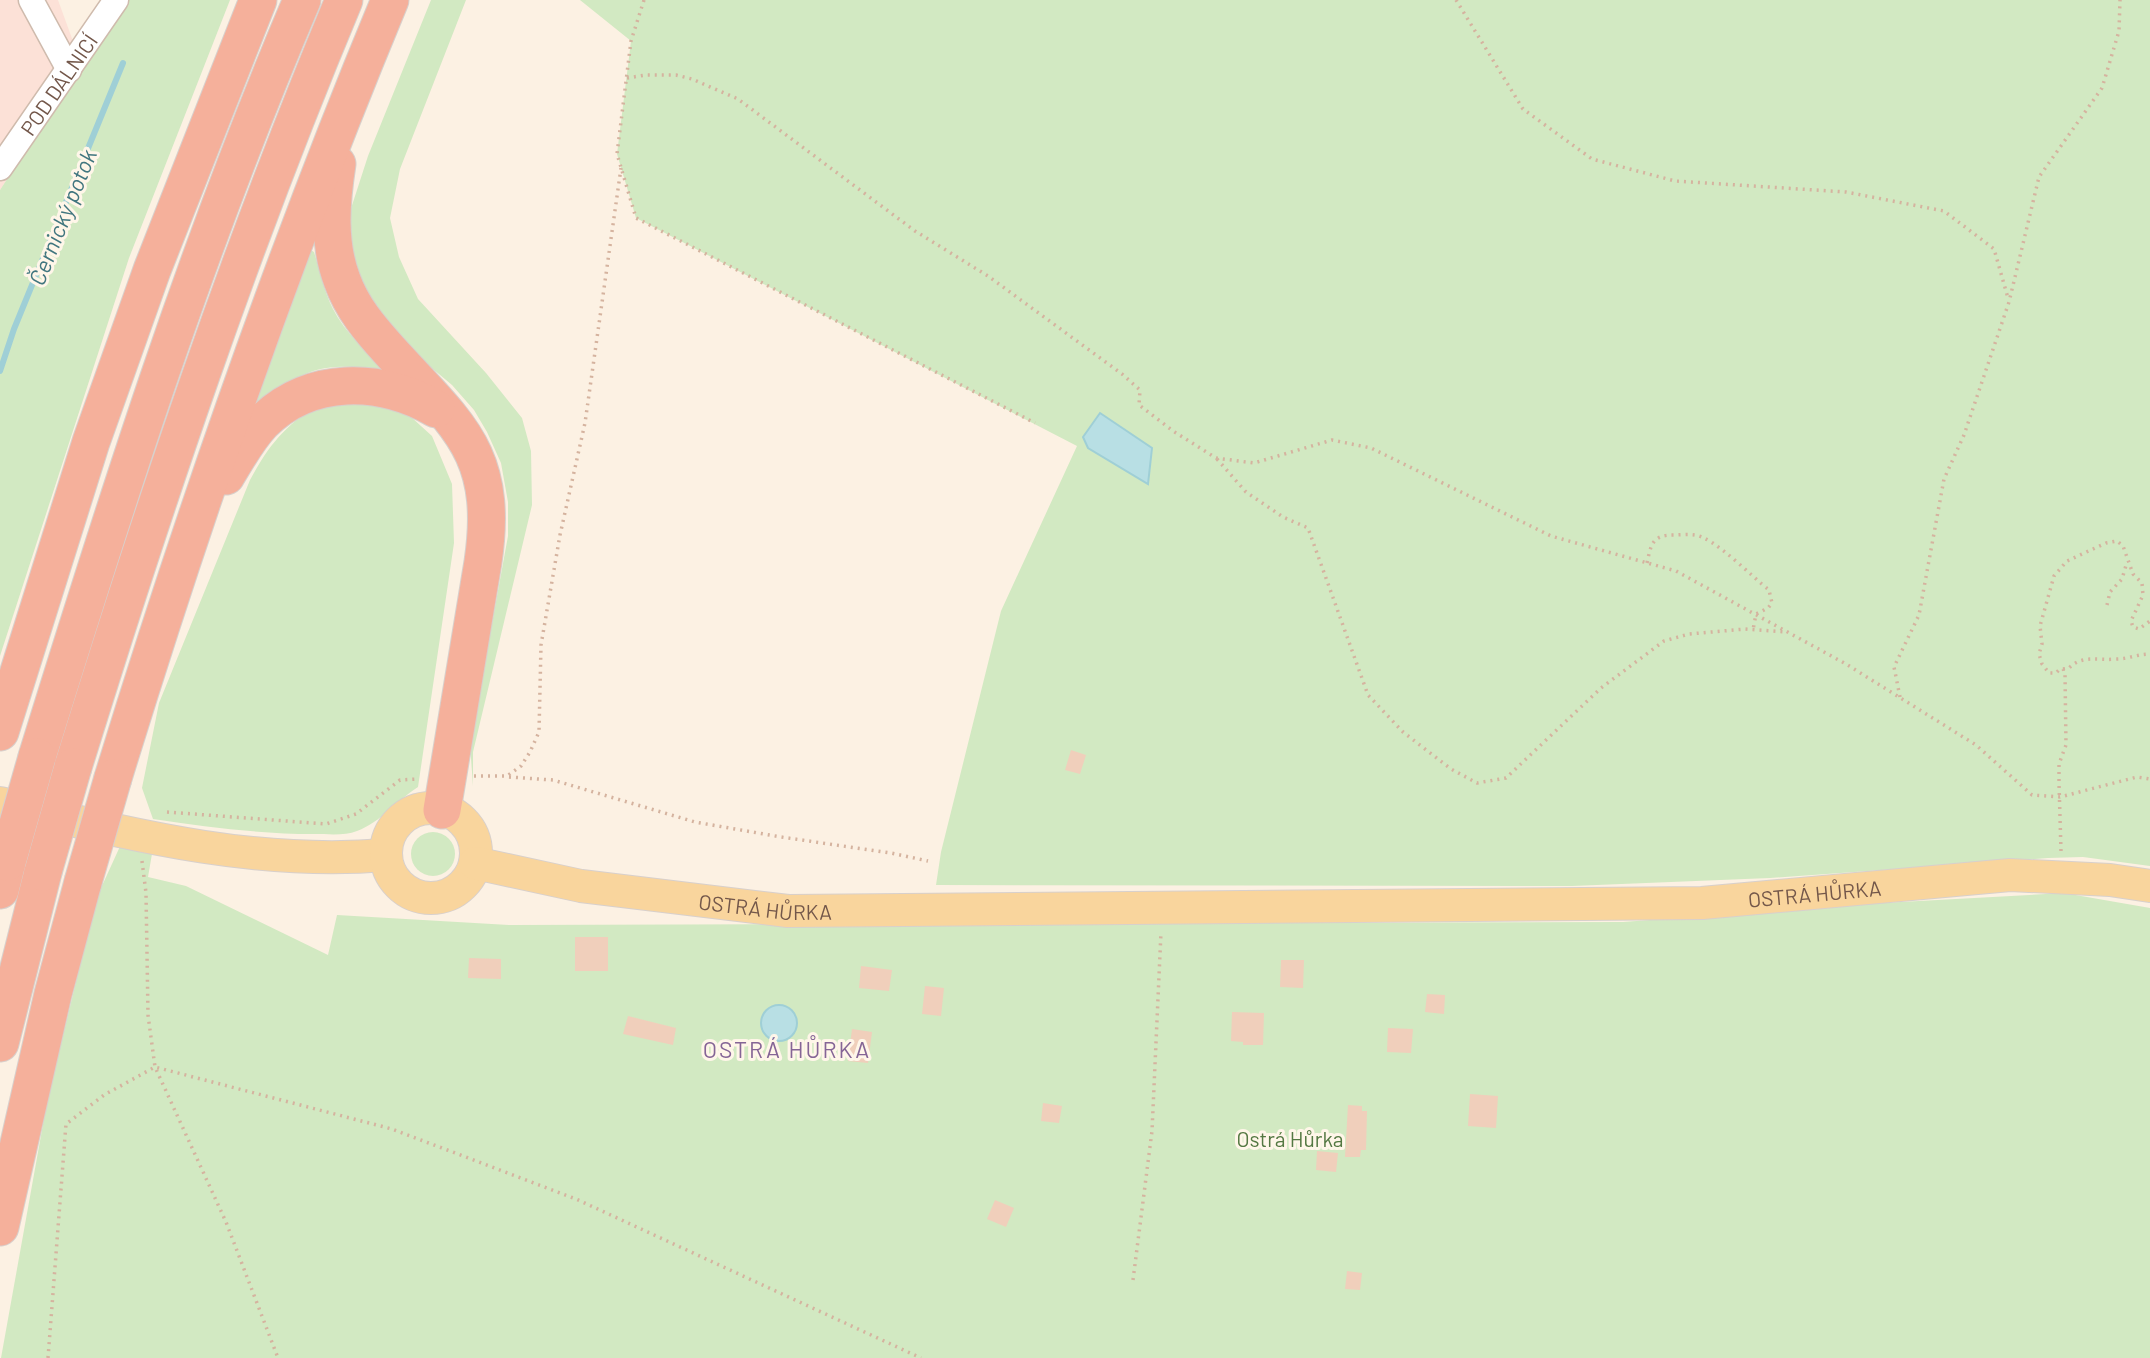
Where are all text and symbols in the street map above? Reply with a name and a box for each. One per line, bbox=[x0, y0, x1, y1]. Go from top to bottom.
street label: POD DÁLNICÍ bbox=[14, 29, 102, 140]
water label: Černický potok bbox=[22, 145, 102, 289]
street label: OSTRÁ HŮRKA bbox=[1747, 874, 1883, 911]
street label: OSTRÁ HŮRKA bbox=[697, 888, 832, 924]
district label: OSTRÁ HŮRKA bbox=[703, 1035, 871, 1063]
park label: Ostrá Hůrka bbox=[1236, 1126, 1344, 1151]

